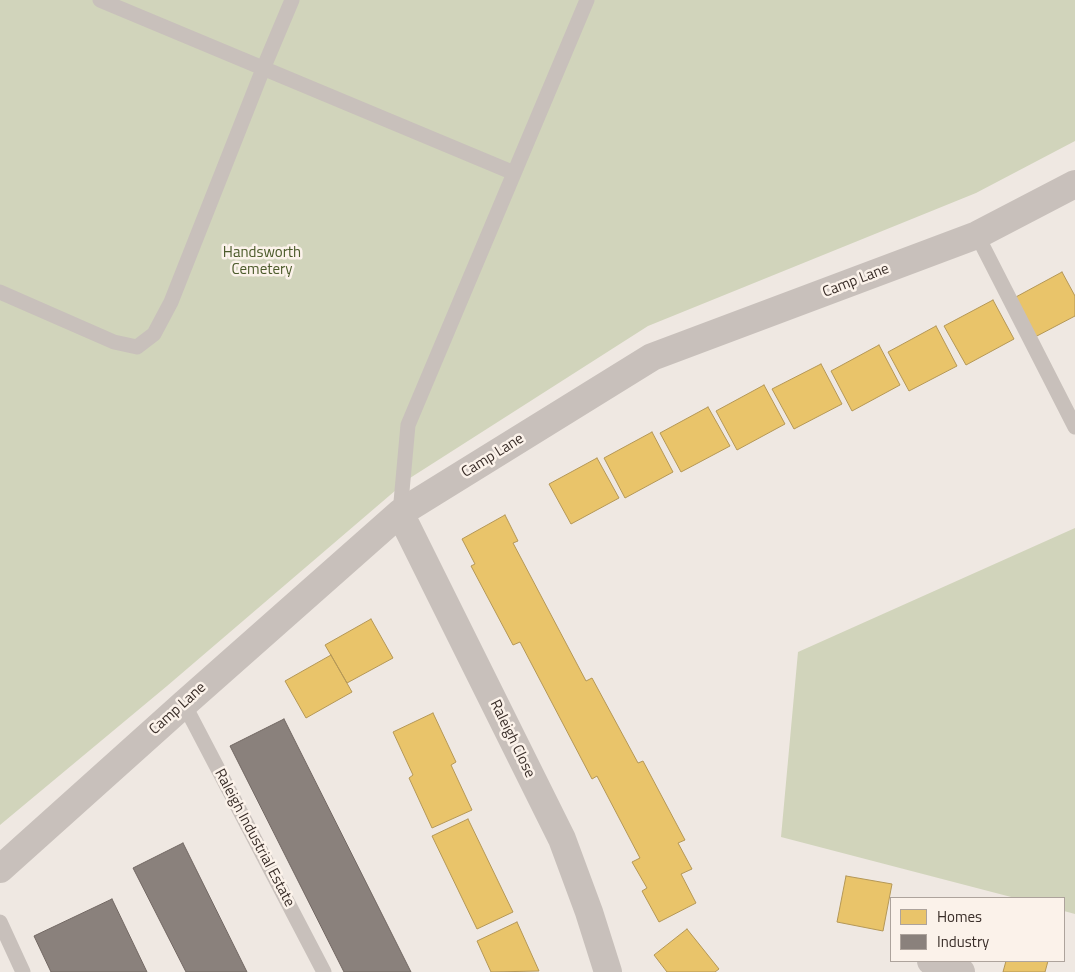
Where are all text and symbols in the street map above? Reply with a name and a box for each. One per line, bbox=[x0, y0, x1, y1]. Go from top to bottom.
park label: Handsworth Cemetery bbox=[223, 244, 301, 279]
street label: Camp Lane bbox=[820, 260, 892, 302]
street label: Camp Lane bbox=[459, 430, 527, 482]
street label: Camp Lane bbox=[146, 679, 210, 739]
street label: Raleigh Close bbox=[485, 697, 539, 781]
street label: Raleigh Industrial Estate bbox=[210, 766, 298, 910]
legend bbox=[890, 897, 1065, 962]
text: Homes bbox=[937, 905, 982, 928]
text: Industry bbox=[937, 930, 989, 953]

